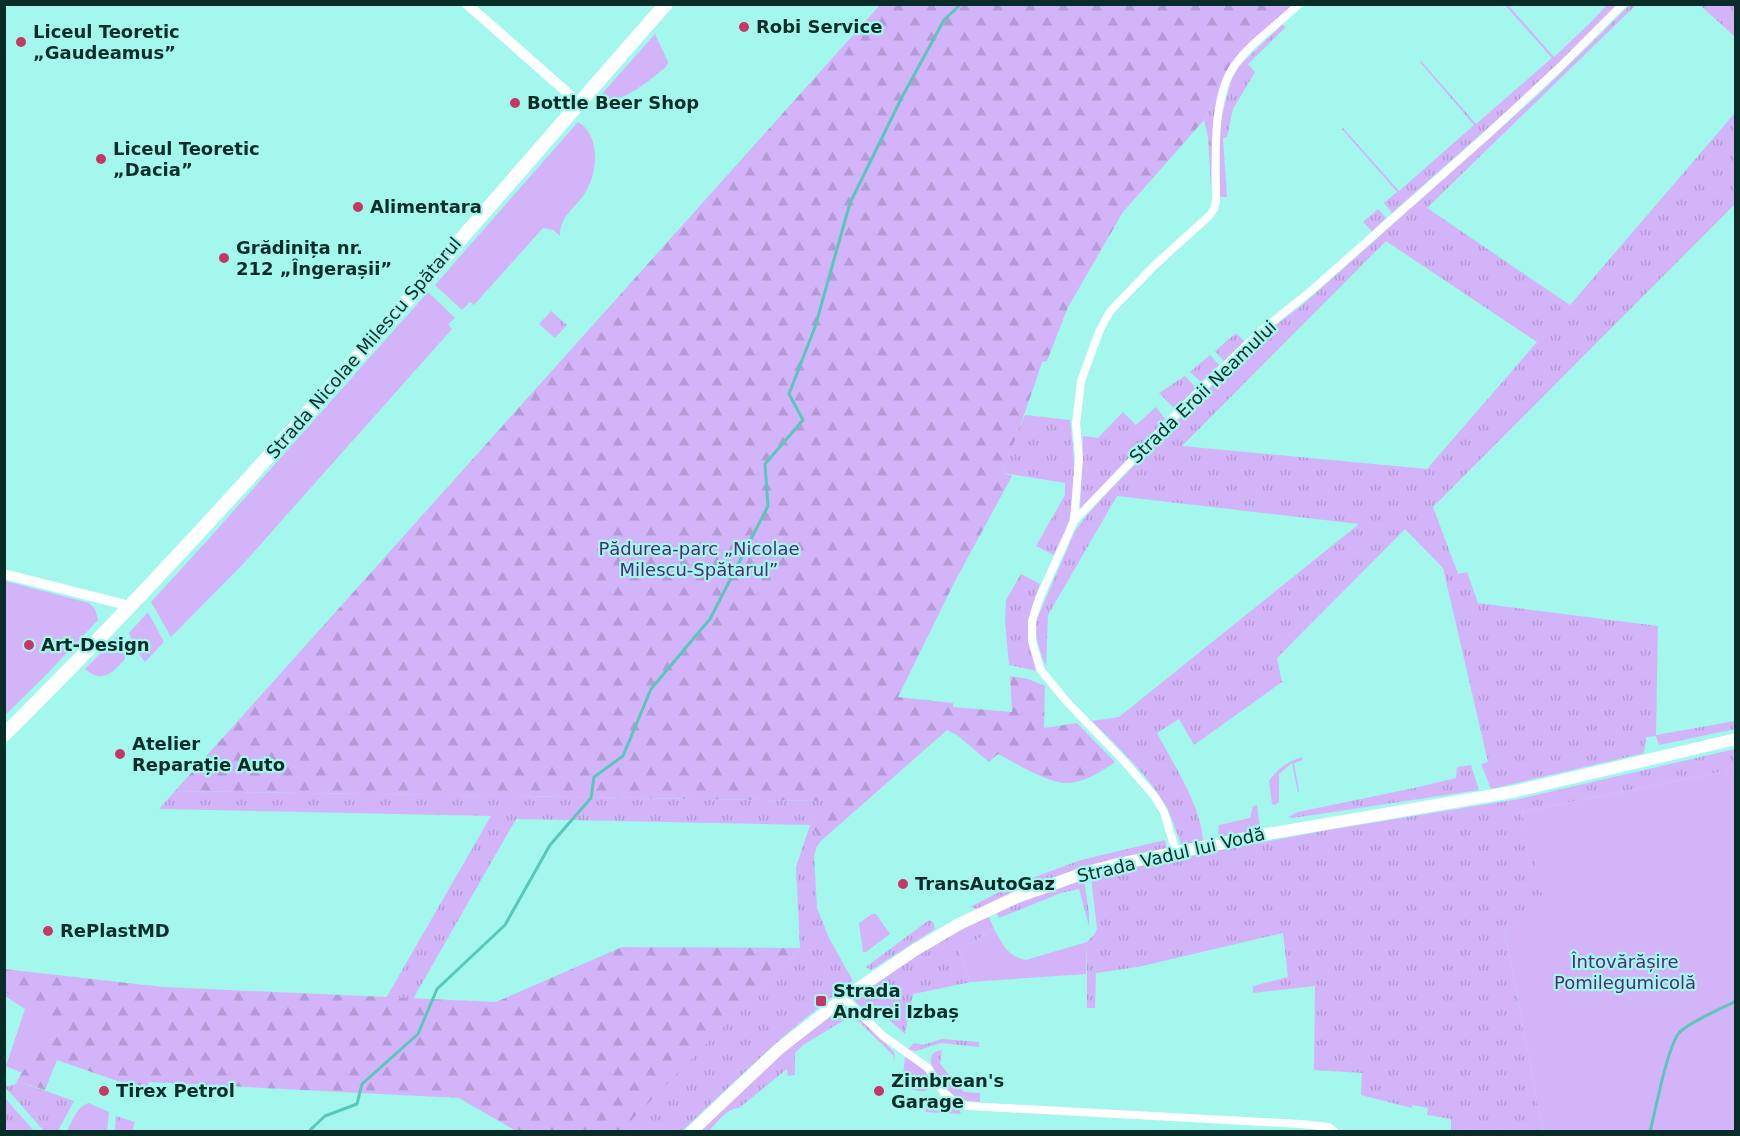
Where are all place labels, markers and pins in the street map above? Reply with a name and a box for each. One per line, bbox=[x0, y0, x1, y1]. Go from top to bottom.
place label: Robi Service bbox=[756, 16, 882, 37]
marker: Robi Service bbox=[737, 20, 751, 34]
place label: Liceul Teoretic „Gaudeamus” bbox=[33, 21, 180, 63]
marker: Liceul Teoretic „Gaudeamus” bbox=[14, 35, 28, 49]
place label: Bottle Beer Shop bbox=[527, 92, 699, 113]
marker: Bottle Beer Shop bbox=[508, 96, 522, 110]
place label: Liceul Teoretic „Dacia” bbox=[113, 138, 260, 180]
marker: Liceul Teoretic „Dacia” bbox=[94, 152, 108, 166]
place label: Alimentara bbox=[370, 196, 482, 217]
marker: Alimentara bbox=[351, 200, 365, 214]
place label: Grădinița nr. 212 „Îngerașii” bbox=[236, 237, 392, 279]
marker: Grădinița nr. 212 „Îngerașii” bbox=[217, 251, 231, 265]
place label: Art-Design bbox=[41, 634, 150, 655]
marker: Art-Design bbox=[22, 638, 36, 652]
place label: Atelier Reparație Auto bbox=[132, 733, 285, 775]
marker: Atelier Reparație Auto bbox=[113, 747, 127, 761]
place label: TransAutoGaz bbox=[915, 873, 1055, 894]
marker: TransAutoGaz bbox=[896, 877, 910, 891]
place label: RePlastMD bbox=[60, 920, 170, 941]
marker: RePlastMD bbox=[41, 924, 55, 938]
place label: Strada Andrei Izbaș bbox=[833, 980, 959, 1022]
marker: Strada Andrei Izbaș bbox=[814, 994, 828, 1008]
place label: Zimbrean's Garage bbox=[891, 1070, 1004, 1112]
place label: Tirex Petrol bbox=[116, 1080, 235, 1101]
marker: Tirex Petrol bbox=[97, 1084, 111, 1098]
marker: Zimbrean's Garage bbox=[872, 1084, 886, 1098]

